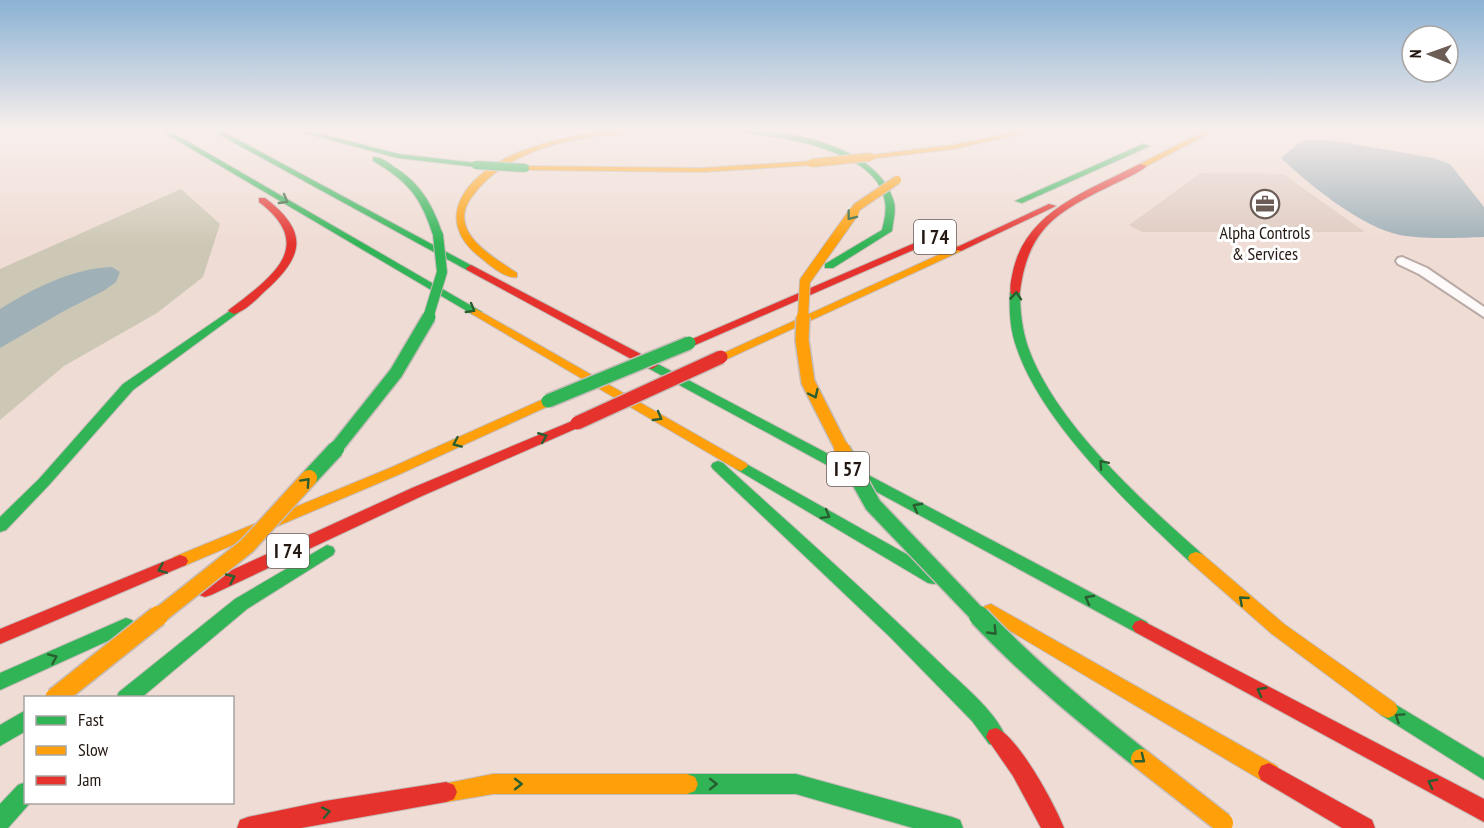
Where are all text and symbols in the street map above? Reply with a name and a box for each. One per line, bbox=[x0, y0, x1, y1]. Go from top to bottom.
north arrow bbox=[1400, 24, 1460, 84]
text: N bbox=[1405, 49, 1425, 58]
office icon: Alpha Controls & Services bbox=[1249, 188, 1281, 220]
one-way arrow bbox=[278, 193, 288, 205]
one-way arrow bbox=[847, 209, 858, 220]
road number: I 74 bbox=[914, 220, 956, 254]
place label: Alpha Controls & Services bbox=[1220, 221, 1310, 265]
one-way arrow bbox=[1009, 291, 1022, 300]
one-way arrow bbox=[465, 302, 475, 314]
one-way arrow bbox=[807, 388, 819, 399]
one-way arrow bbox=[652, 410, 662, 422]
one-way arrow bbox=[536, 432, 547, 444]
one-way arrow bbox=[453, 436, 464, 448]
road number: I 57 bbox=[827, 452, 869, 486]
one-way arrow bbox=[1099, 461, 1110, 471]
one-way arrow bbox=[299, 479, 310, 489]
one-way arrow bbox=[913, 503, 923, 514]
one-way arrow bbox=[820, 508, 830, 520]
road number: I 74 bbox=[267, 534, 309, 568]
one-way arrow bbox=[157, 562, 168, 574]
one-way arrow bbox=[224, 573, 235, 585]
one-way arrow bbox=[1085, 595, 1095, 606]
one-way arrow bbox=[1239, 597, 1250, 608]
one-way arrow bbox=[986, 624, 997, 635]
one-way arrow bbox=[47, 654, 58, 666]
one-way arrow bbox=[1256, 687, 1267, 698]
legend bbox=[24, 696, 234, 804]
text: Fast bbox=[78, 708, 104, 731]
one-way arrow bbox=[1395, 713, 1406, 724]
text: Slow bbox=[78, 738, 109, 761]
one-way arrow bbox=[1134, 751, 1145, 762]
text: Jam bbox=[77, 768, 101, 791]
one-way arrow bbox=[514, 778, 523, 790]
one-way arrow bbox=[709, 778, 718, 790]
one-way arrow bbox=[1428, 779, 1439, 790]
one-way arrow bbox=[320, 806, 330, 819]

